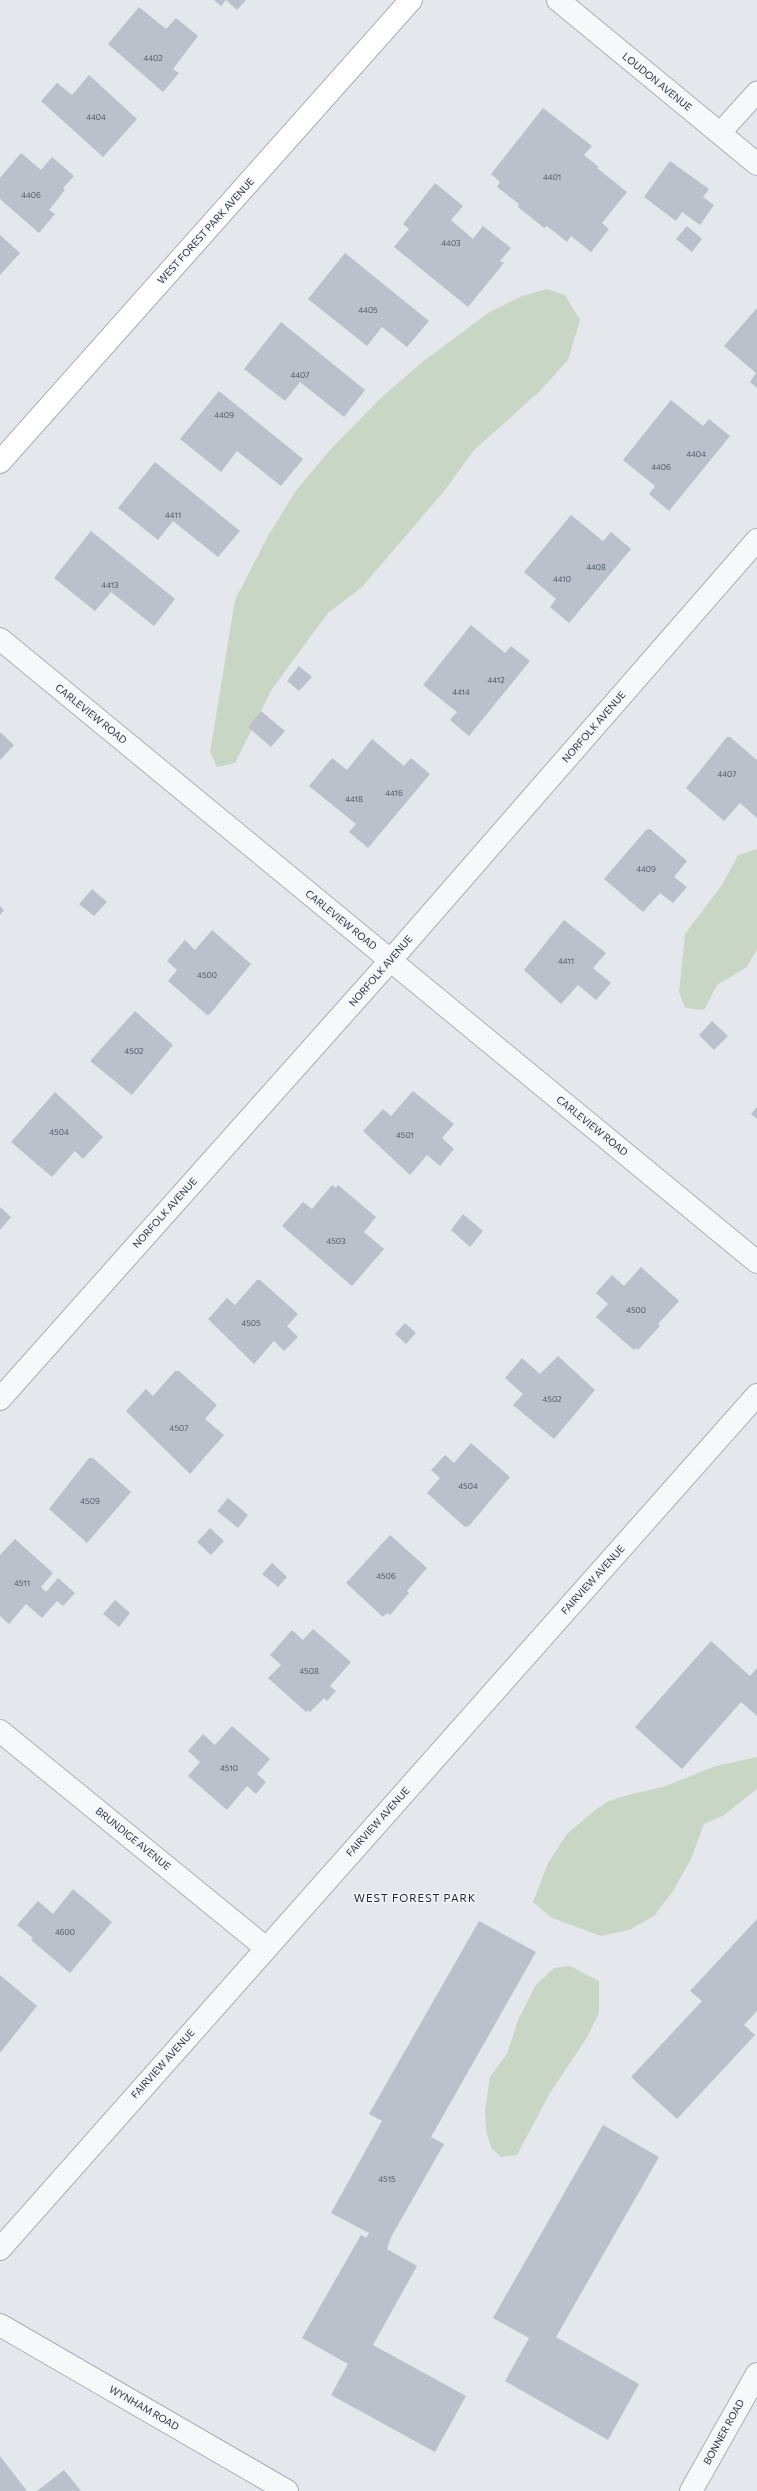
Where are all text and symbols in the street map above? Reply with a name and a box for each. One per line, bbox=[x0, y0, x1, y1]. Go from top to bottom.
street label: LOUDON AVENUE bbox=[620, 50, 694, 114]
house number: 4402 bbox=[143, 53, 163, 63]
house number: 4404 bbox=[86, 112, 106, 122]
house number: 4401 bbox=[543, 172, 561, 182]
street label: WEST FOREST PARK AVENUE bbox=[155, 176, 257, 286]
house number: 4406 bbox=[21, 190, 41, 200]
house number: 4403 bbox=[441, 238, 461, 248]
house number: 4405 bbox=[358, 305, 378, 315]
house number: 4407 bbox=[290, 370, 310, 380]
house number: 4409 bbox=[214, 410, 234, 420]
house number: 4404 bbox=[686, 449, 706, 459]
house number: 4406 bbox=[651, 462, 671, 472]
house number: 4411 bbox=[165, 510, 181, 520]
house number: 4408 bbox=[586, 562, 606, 572]
house number: 4410 bbox=[553, 574, 571, 584]
house number: 4413 bbox=[101, 580, 119, 590]
house number: 4412 bbox=[487, 675, 505, 685]
street label: CARLEVIEW ROAD bbox=[53, 681, 129, 747]
house number: 4414 bbox=[452, 687, 470, 697]
street label: NORFOLK AVENUE bbox=[560, 689, 628, 765]
house number: 4407 bbox=[717, 769, 737, 779]
house number: 4416 bbox=[385, 788, 403, 798]
house number: 4418 bbox=[345, 794, 363, 804]
house number: 4409 bbox=[636, 864, 656, 874]
street label: CARLEVIEW ROAD bbox=[303, 887, 379, 953]
street label: NORFOLK AVENUE bbox=[347, 933, 415, 1009]
house number: 4411 bbox=[558, 956, 574, 966]
house number: 4500 bbox=[197, 970, 217, 980]
house number: 4502 bbox=[124, 1046, 144, 1056]
street label: CARLEVIEW ROAD bbox=[554, 1093, 630, 1159]
house number: 4504 bbox=[49, 1127, 69, 1137]
house number: 4501 bbox=[396, 1130, 414, 1140]
street label: NORFOLK AVENUE bbox=[130, 1175, 200, 1251]
house number: 4503 bbox=[326, 1236, 346, 1246]
house number: 4500 bbox=[626, 1305, 646, 1315]
house number: 4505 bbox=[241, 1318, 261, 1328]
house number: 4502 bbox=[542, 1394, 562, 1404]
house number: 4507 bbox=[170, 1423, 188, 1433]
house number: 4504 bbox=[458, 1481, 478, 1491]
house number: 4509 bbox=[80, 1496, 100, 1506]
street label: FAIRVIEW AVENUE bbox=[559, 1543, 627, 1617]
house number: 4506 bbox=[376, 1571, 396, 1581]
house number: 4511 bbox=[14, 1578, 30, 1588]
house number: 4508 bbox=[299, 1666, 319, 1676]
house number: 4510 bbox=[220, 1763, 238, 1773]
street label: FAIRVIEW AVENUE bbox=[344, 1785, 412, 1859]
street label: BRUNDIGE AVENUE bbox=[93, 1805, 173, 1873]
district label: WEST FOREST PARK bbox=[354, 1891, 476, 1905]
house number: 4600 bbox=[55, 1927, 75, 1937]
street label: FAIRVIEW AVENUE bbox=[129, 2027, 197, 2101]
house number: 4515 bbox=[378, 2174, 396, 2184]
street label: WYNHAM ROAD bbox=[107, 2383, 181, 2433]
street label: BONNER ROAD bbox=[701, 2397, 747, 2467]

